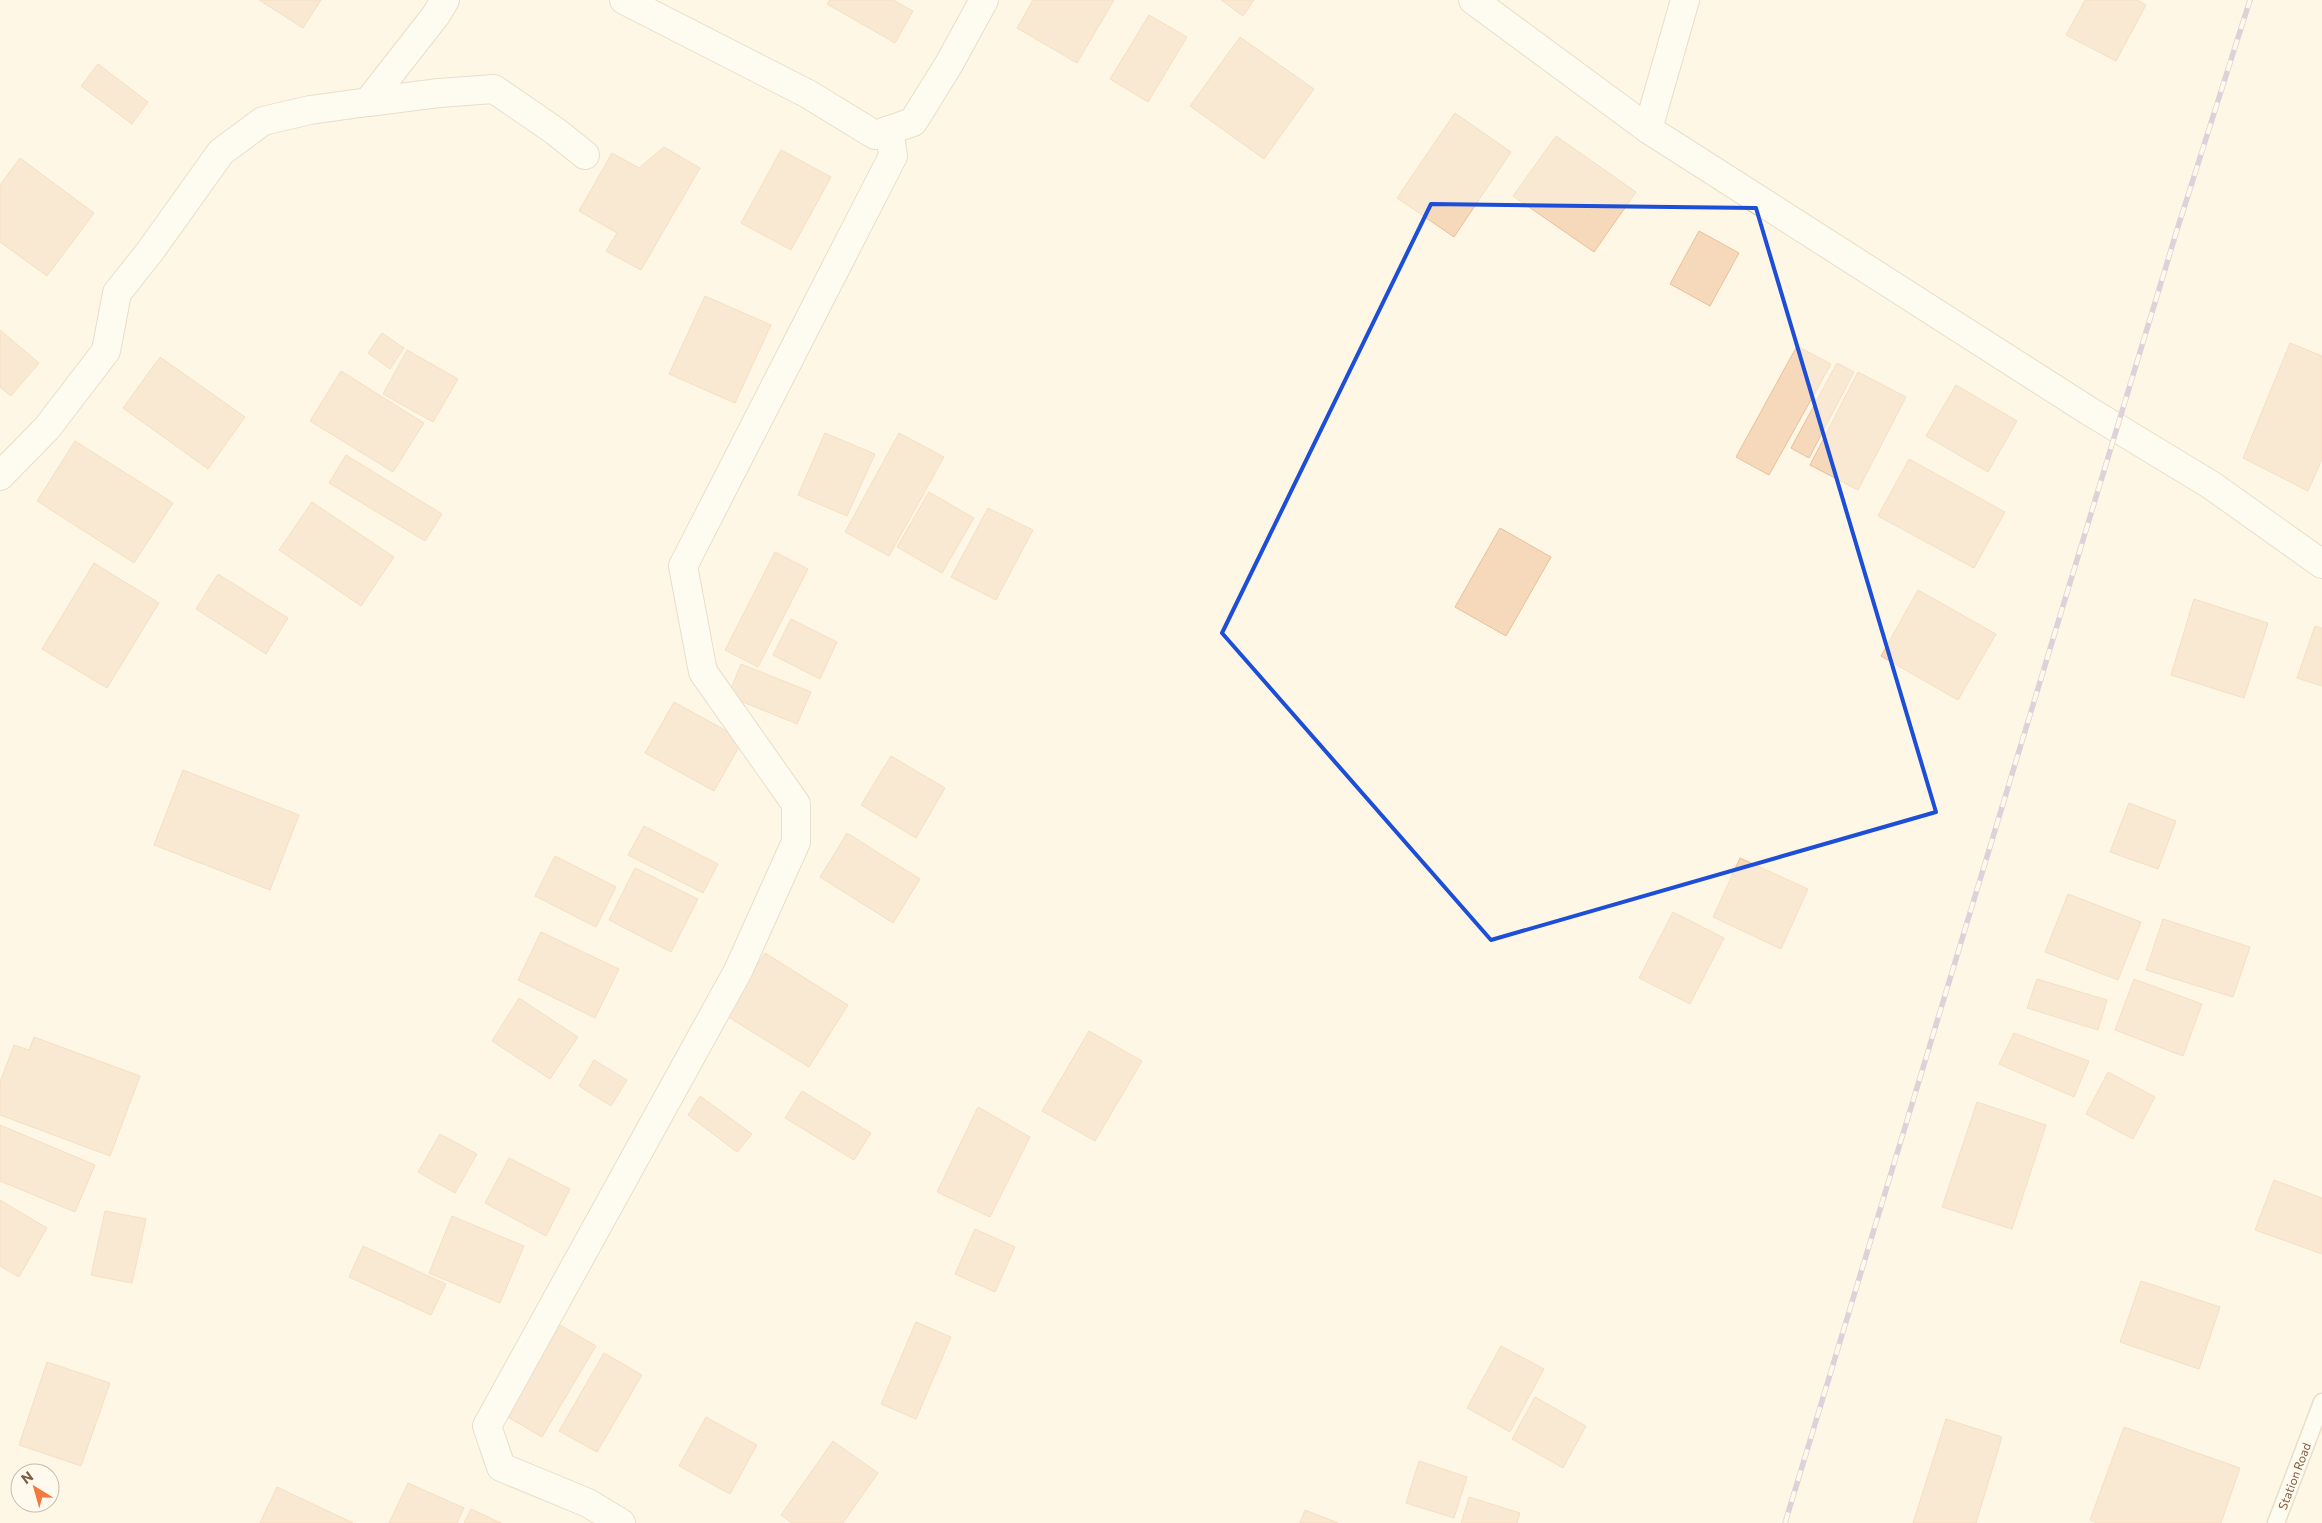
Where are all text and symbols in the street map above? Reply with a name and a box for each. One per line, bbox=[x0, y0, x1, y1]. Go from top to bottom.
street label: Station Road bbox=[2275, 1441, 2313, 1511]
north arrow bbox=[10, 1463, 60, 1513]
text: N bbox=[18, 1467, 36, 1487]

